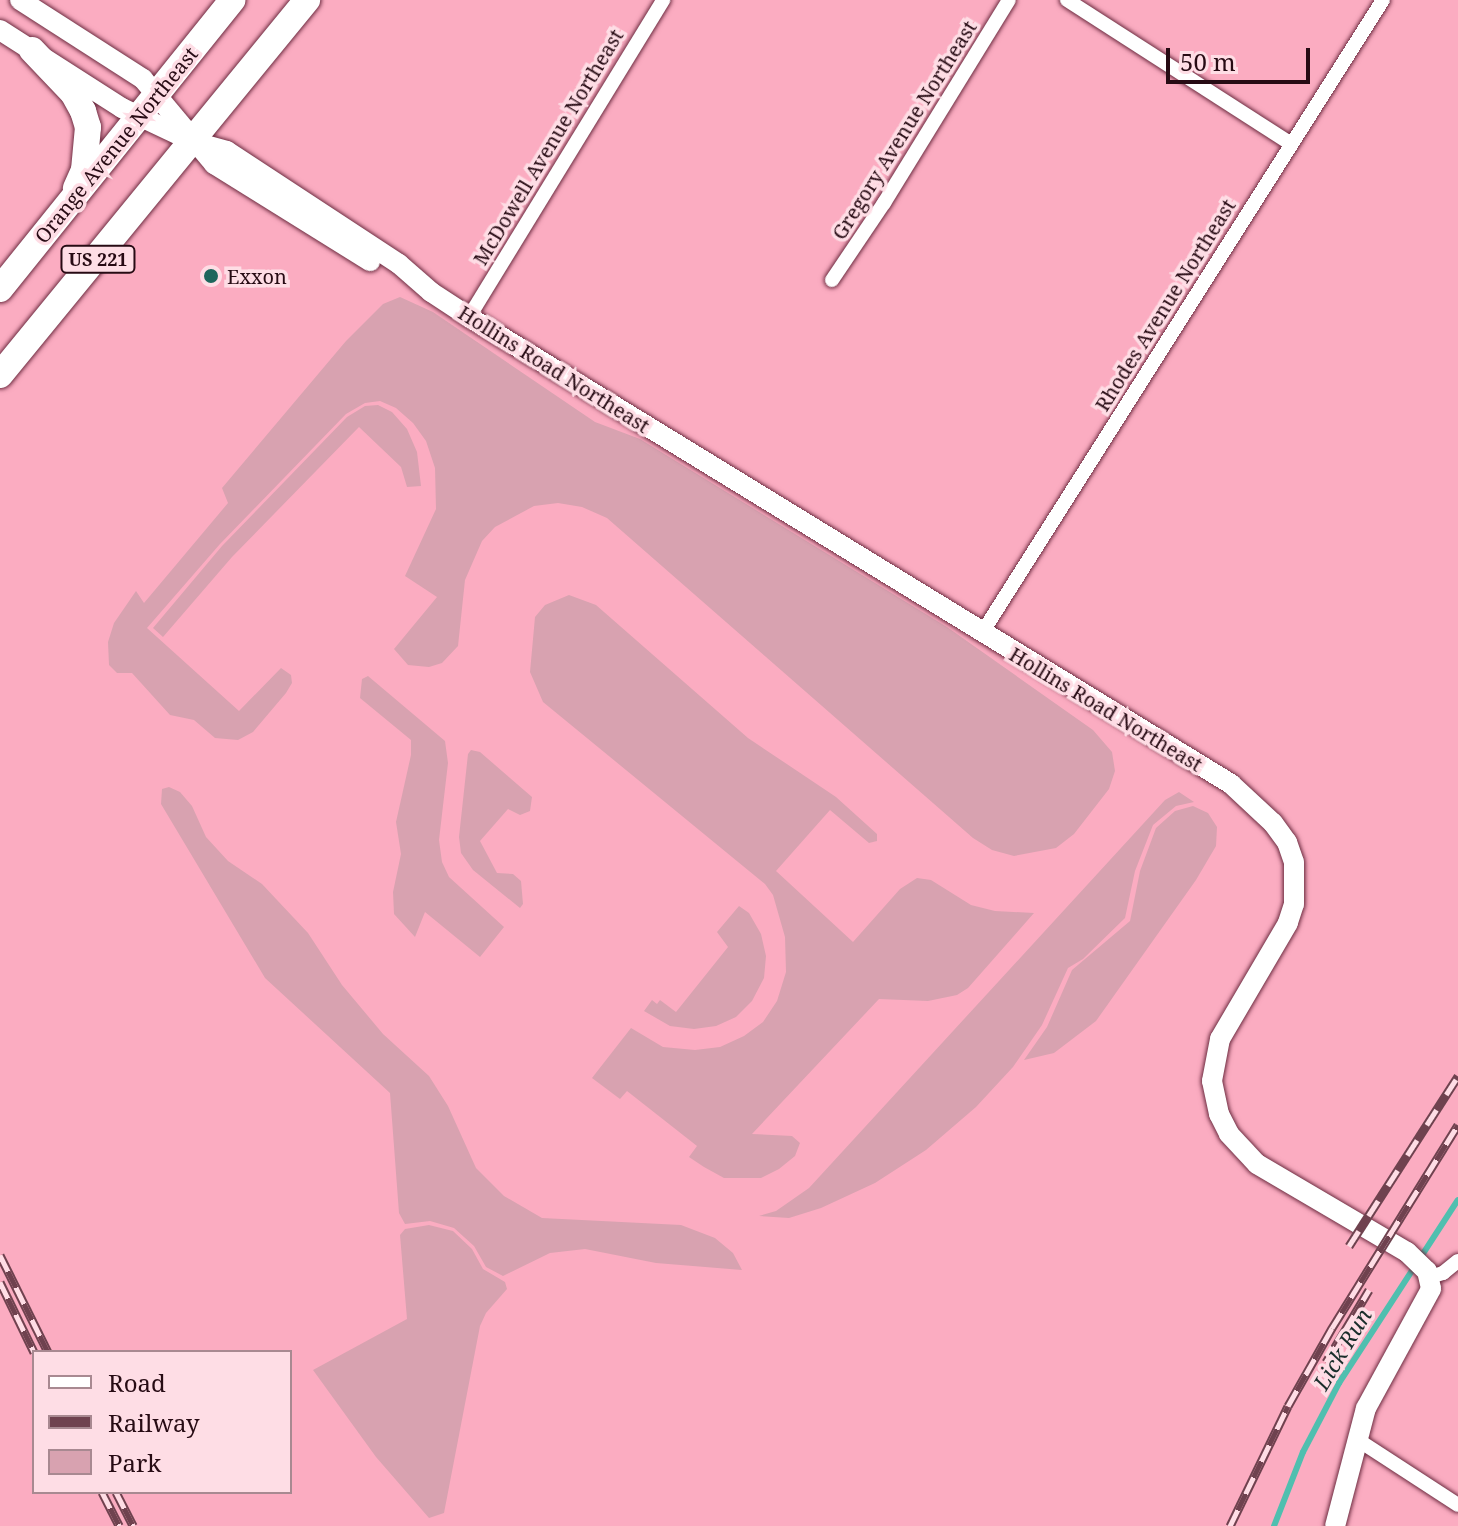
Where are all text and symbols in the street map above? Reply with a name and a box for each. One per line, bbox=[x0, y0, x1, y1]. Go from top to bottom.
street label: Gregory Avenue Northeast bbox=[827, 16, 981, 244]
street label: McDowell Avenue Northeast bbox=[468, 25, 628, 269]
scale bar bbox=[1170, 32, 1314, 82]
street label: Orange Avenue Northeast bbox=[29, 42, 203, 248]
text: 50 m bbox=[1180, 45, 1236, 78]
street label: Rhodes Avenue Northeast bbox=[1090, 195, 1240, 415]
road number: US 221 bbox=[60, 245, 136, 273]
place label: Exxon bbox=[227, 264, 287, 288]
marker: Exxon bbox=[202, 267, 220, 285]
street label: Hollins Road Northeast bbox=[454, 300, 654, 438]
street label: Hollins Road Northeast bbox=[1005, 642, 1207, 776]
water label: Lick Run bbox=[1307, 1303, 1377, 1395]
legend bbox=[32, 1350, 292, 1494]
text: Road bbox=[108, 1366, 166, 1399]
text: Railway bbox=[108, 1406, 200, 1439]
text: Park bbox=[108, 1446, 161, 1479]

